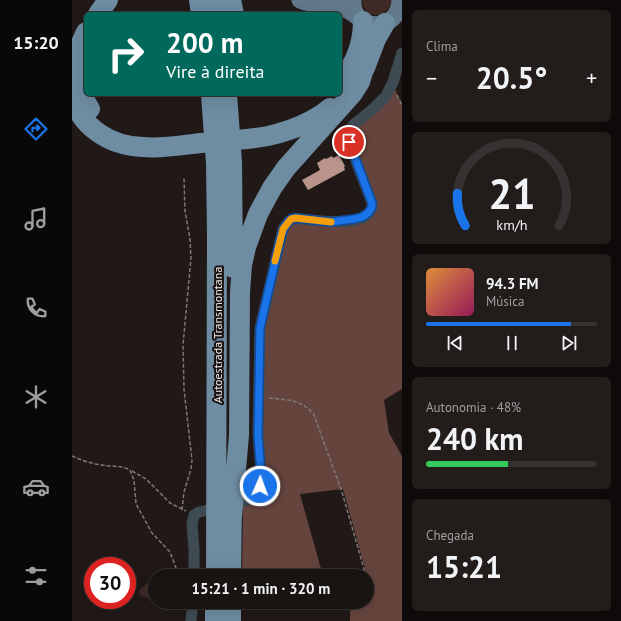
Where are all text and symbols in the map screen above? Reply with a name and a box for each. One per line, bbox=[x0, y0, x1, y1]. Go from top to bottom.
text: 200 m bbox=[166, 24, 243, 61]
icon: right bbox=[100, 28, 152, 80]
text: 15:20 bbox=[13, 31, 59, 54]
text: Clima bbox=[426, 38, 458, 55]
text: 20.5° bbox=[476, 58, 547, 97]
text: Vire à direita bbox=[166, 60, 264, 83]
text: − bbox=[426, 64, 437, 92]
text: + bbox=[586, 64, 597, 92]
icon: directions bbox=[22, 115, 50, 143]
pin bbox=[332, 125, 366, 159]
icon: arrive bbox=[338, 131, 360, 153]
text: 21 bbox=[488, 167, 535, 220]
icon: music bbox=[22, 205, 50, 233]
text: km/h bbox=[496, 215, 527, 234]
street label: Autoestrada Transmontana bbox=[210, 267, 225, 403]
text: 94.3 FM bbox=[486, 274, 539, 293]
text: Música bbox=[486, 293, 525, 310]
icon: phone bbox=[22, 294, 50, 322]
icon: previous bbox=[444, 332, 466, 354]
icon: pause bbox=[501, 332, 523, 354]
icon: next bbox=[558, 332, 580, 354]
icon: climate bbox=[22, 383, 50, 411]
text: Autonomia · 48% bbox=[426, 399, 521, 416]
text: 240 km bbox=[426, 419, 524, 458]
position arrow bbox=[239, 465, 281, 507]
icon: car bbox=[22, 473, 50, 501]
text: Chegada bbox=[426, 527, 474, 544]
text: 15:21 bbox=[426, 547, 502, 586]
speed limit sign: 30 bbox=[84, 557, 136, 609]
icon: filters bbox=[22, 562, 50, 590]
text: 15:21 · 1 min · 320 m bbox=[192, 579, 330, 598]

